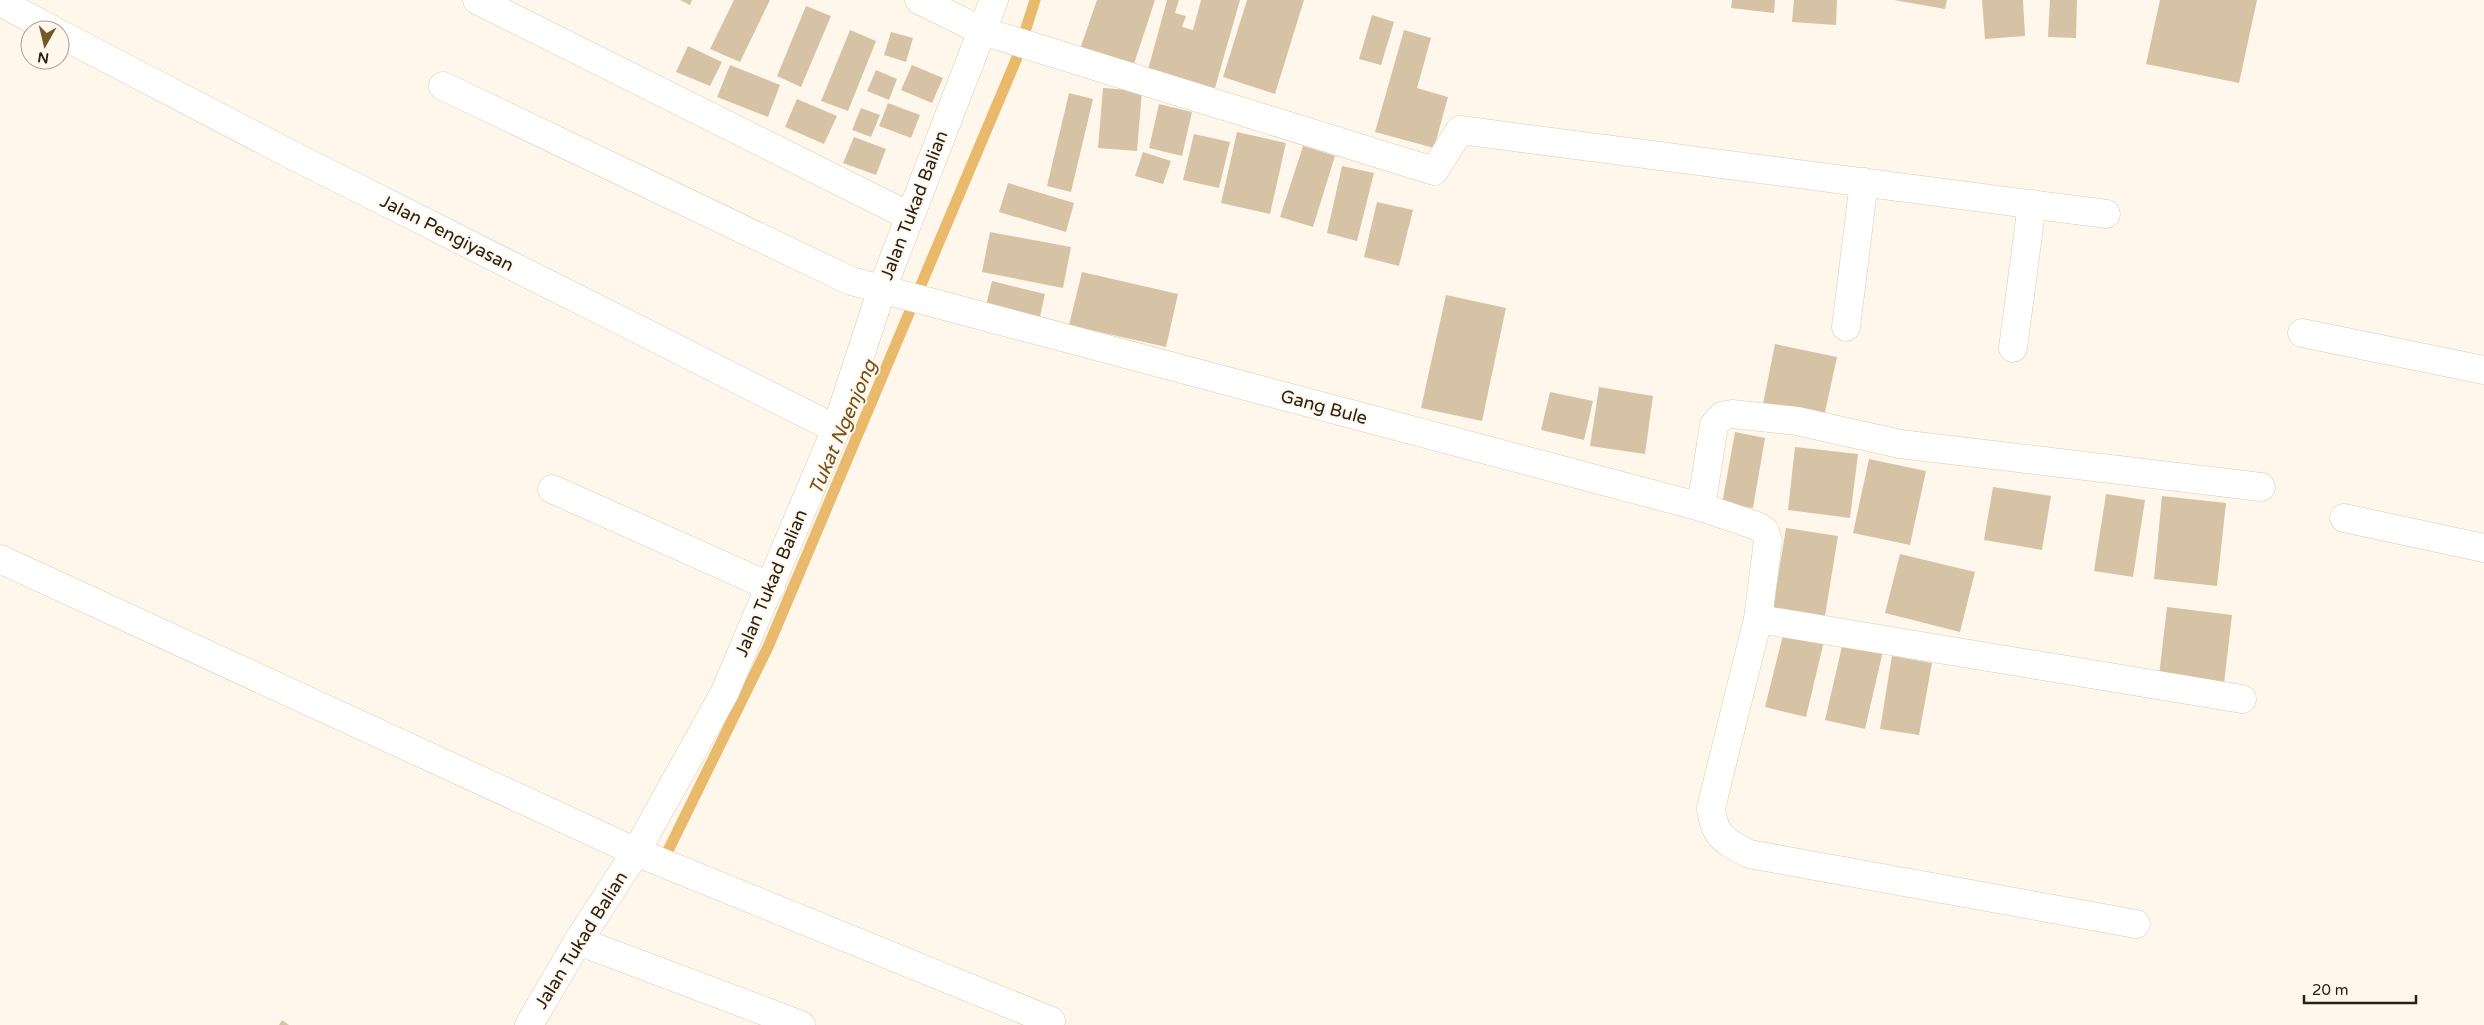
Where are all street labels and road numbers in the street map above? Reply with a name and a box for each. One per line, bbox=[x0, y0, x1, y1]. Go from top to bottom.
street label: Jalan Tukad Balian bbox=[875, 127, 953, 283]
street label: Jalan Pengiyasan bbox=[377, 190, 517, 276]
street label: Gang Bule bbox=[1278, 385, 1370, 429]
street label: Jalan Tukad Balian bbox=[730, 506, 812, 660]
street label: Jalan Tukad Balian bbox=[530, 867, 632, 1013]

